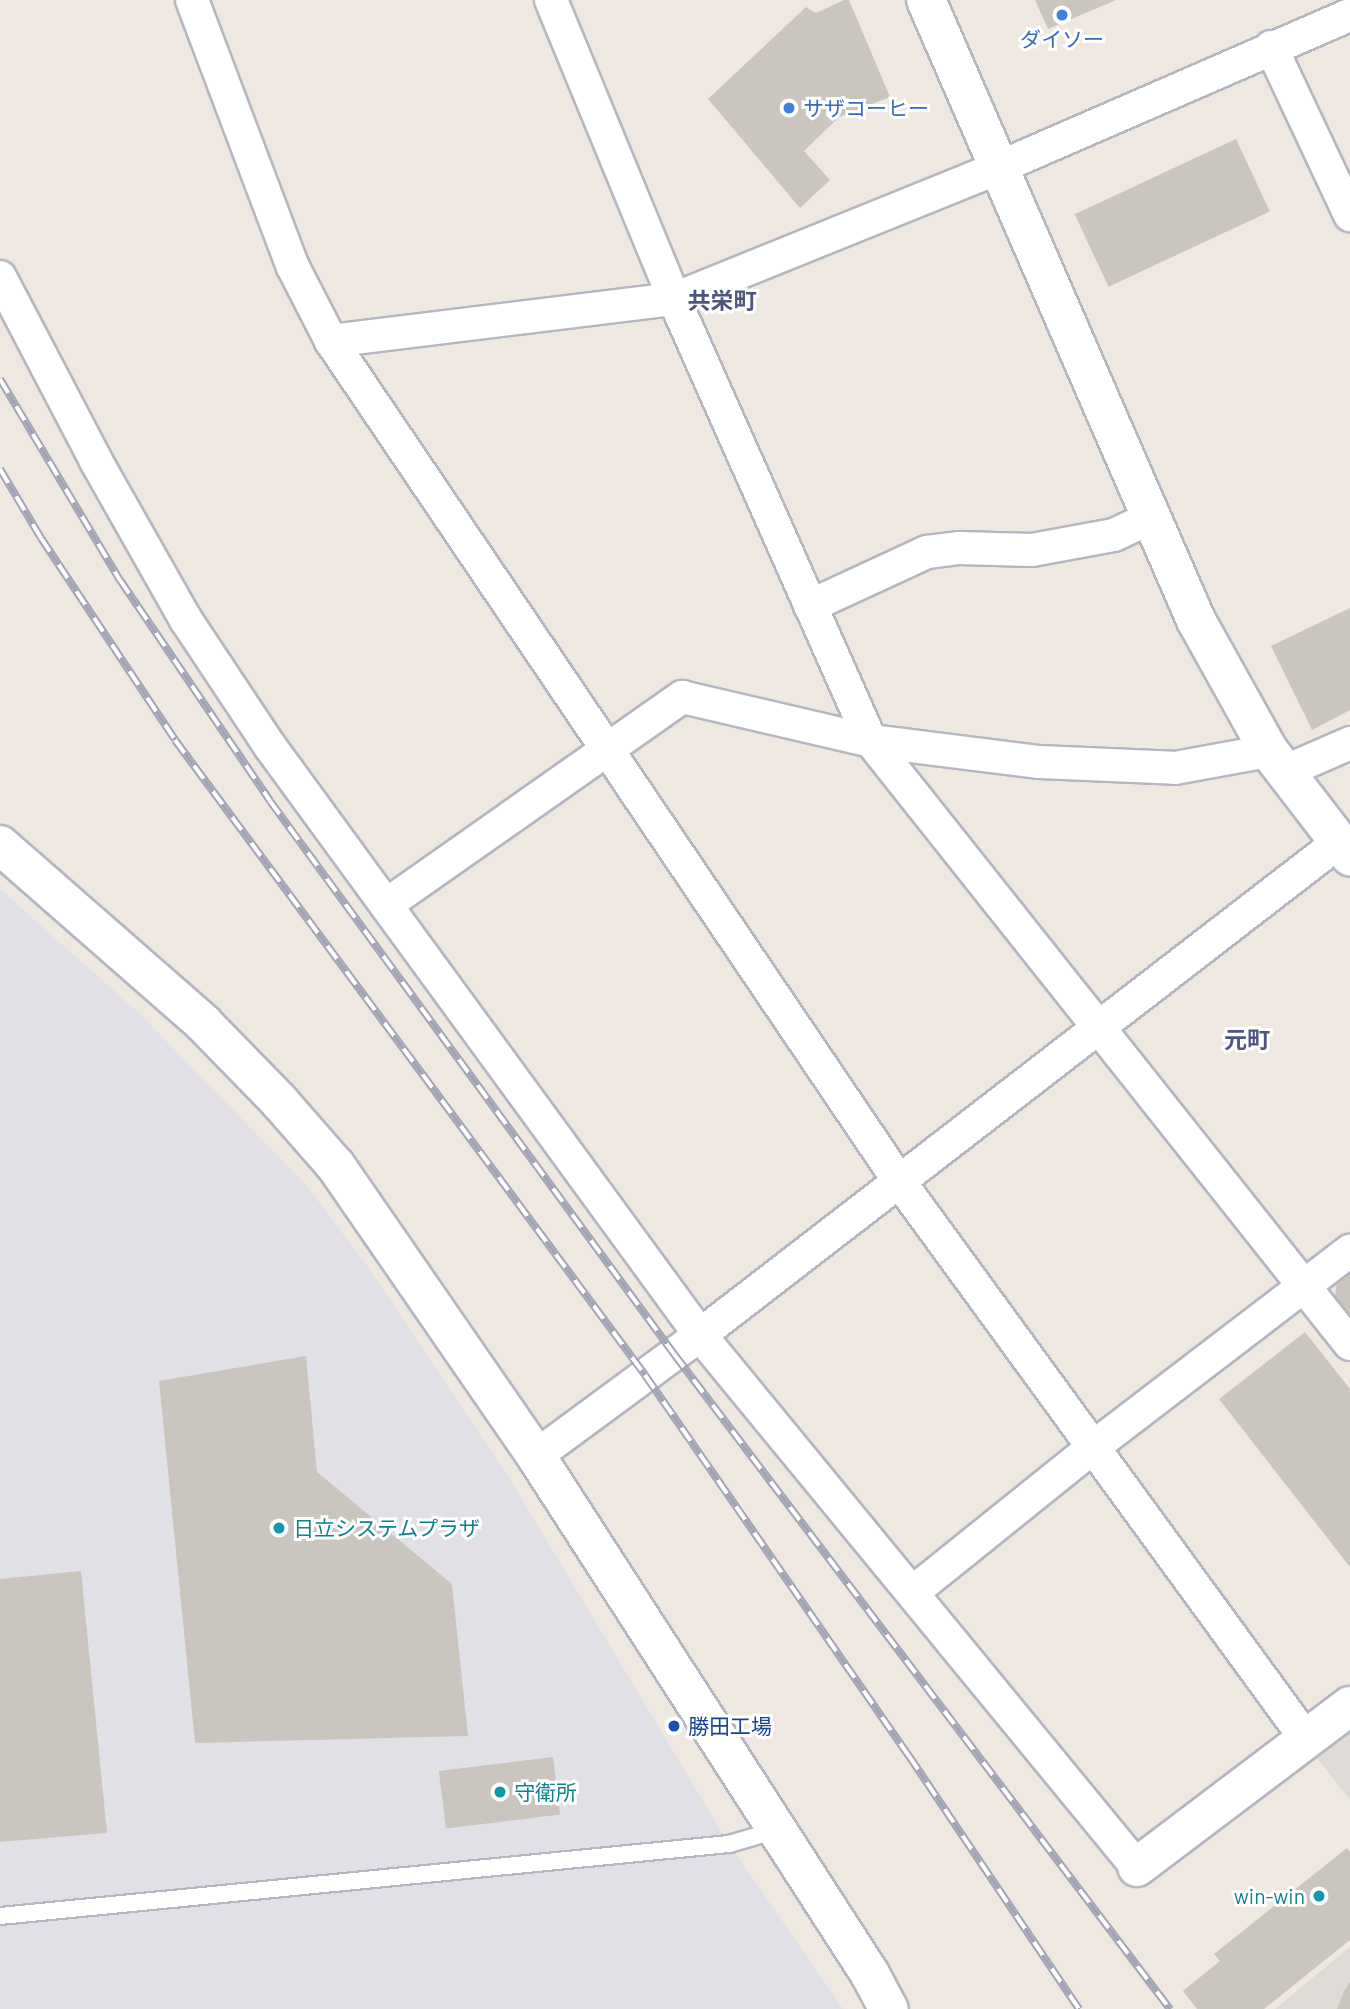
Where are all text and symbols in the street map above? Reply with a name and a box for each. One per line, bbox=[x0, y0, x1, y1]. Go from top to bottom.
marker: ダイソー bbox=[1054, 7, 1070, 23]
place label: ダイソー bbox=[1020, 26, 1104, 52]
place label: サザコーヒー bbox=[803, 95, 929, 121]
marker: サザコーヒー bbox=[781, 100, 797, 116]
district label: 共栄町 bbox=[688, 286, 756, 314]
district label: 元町 bbox=[1224, 1025, 1270, 1053]
place label: 日立システムプラザ bbox=[293, 1515, 482, 1541]
marker: 日立システムプラザ bbox=[271, 1520, 287, 1536]
place label: 勝田工場 bbox=[688, 1713, 772, 1739]
marker: 勝田工場 bbox=[666, 1718, 682, 1734]
place label: 守衛所 bbox=[514, 1779, 577, 1805]
marker: 守衛所 bbox=[492, 1784, 508, 1800]
place label: win-win bbox=[1234, 1883, 1305, 1909]
marker: win-win bbox=[1311, 1888, 1327, 1904]

